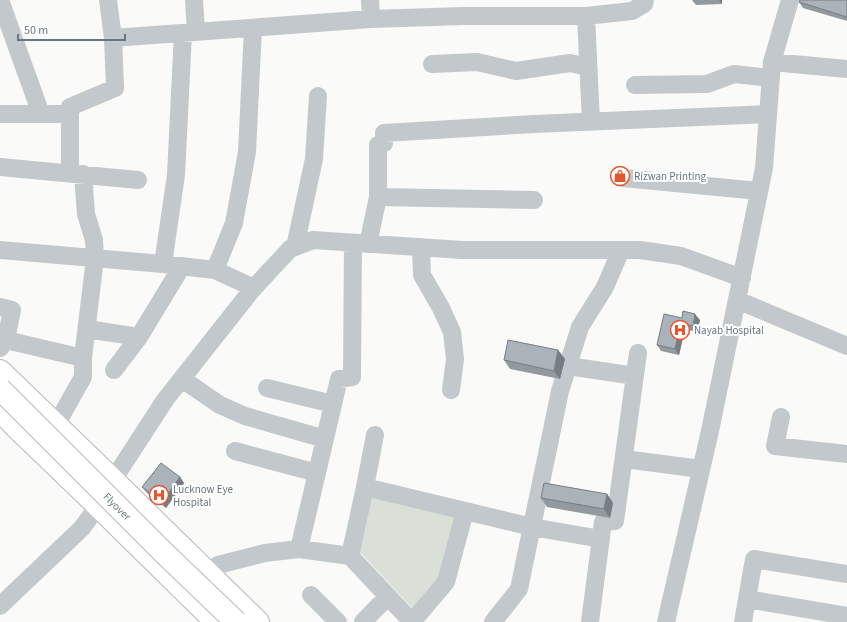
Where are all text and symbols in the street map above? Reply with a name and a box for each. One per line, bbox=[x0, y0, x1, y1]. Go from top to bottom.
scale bar bbox=[18, 16, 125, 42]
text: 50 m bbox=[24, 22, 48, 39]
shop icon: Rizwan Printing bbox=[609, 165, 631, 187]
place label: Rizwan Printing bbox=[634, 169, 706, 184]
hospital icon: Nayab Hospital bbox=[669, 319, 691, 341]
place label: Nayab Hospital bbox=[694, 323, 764, 338]
place label: Lucknow Eye Hospital bbox=[173, 482, 234, 510]
hospital icon: Lucknow Eye Hospital bbox=[148, 484, 170, 506]
street label: Flyover bbox=[100, 490, 134, 524]

